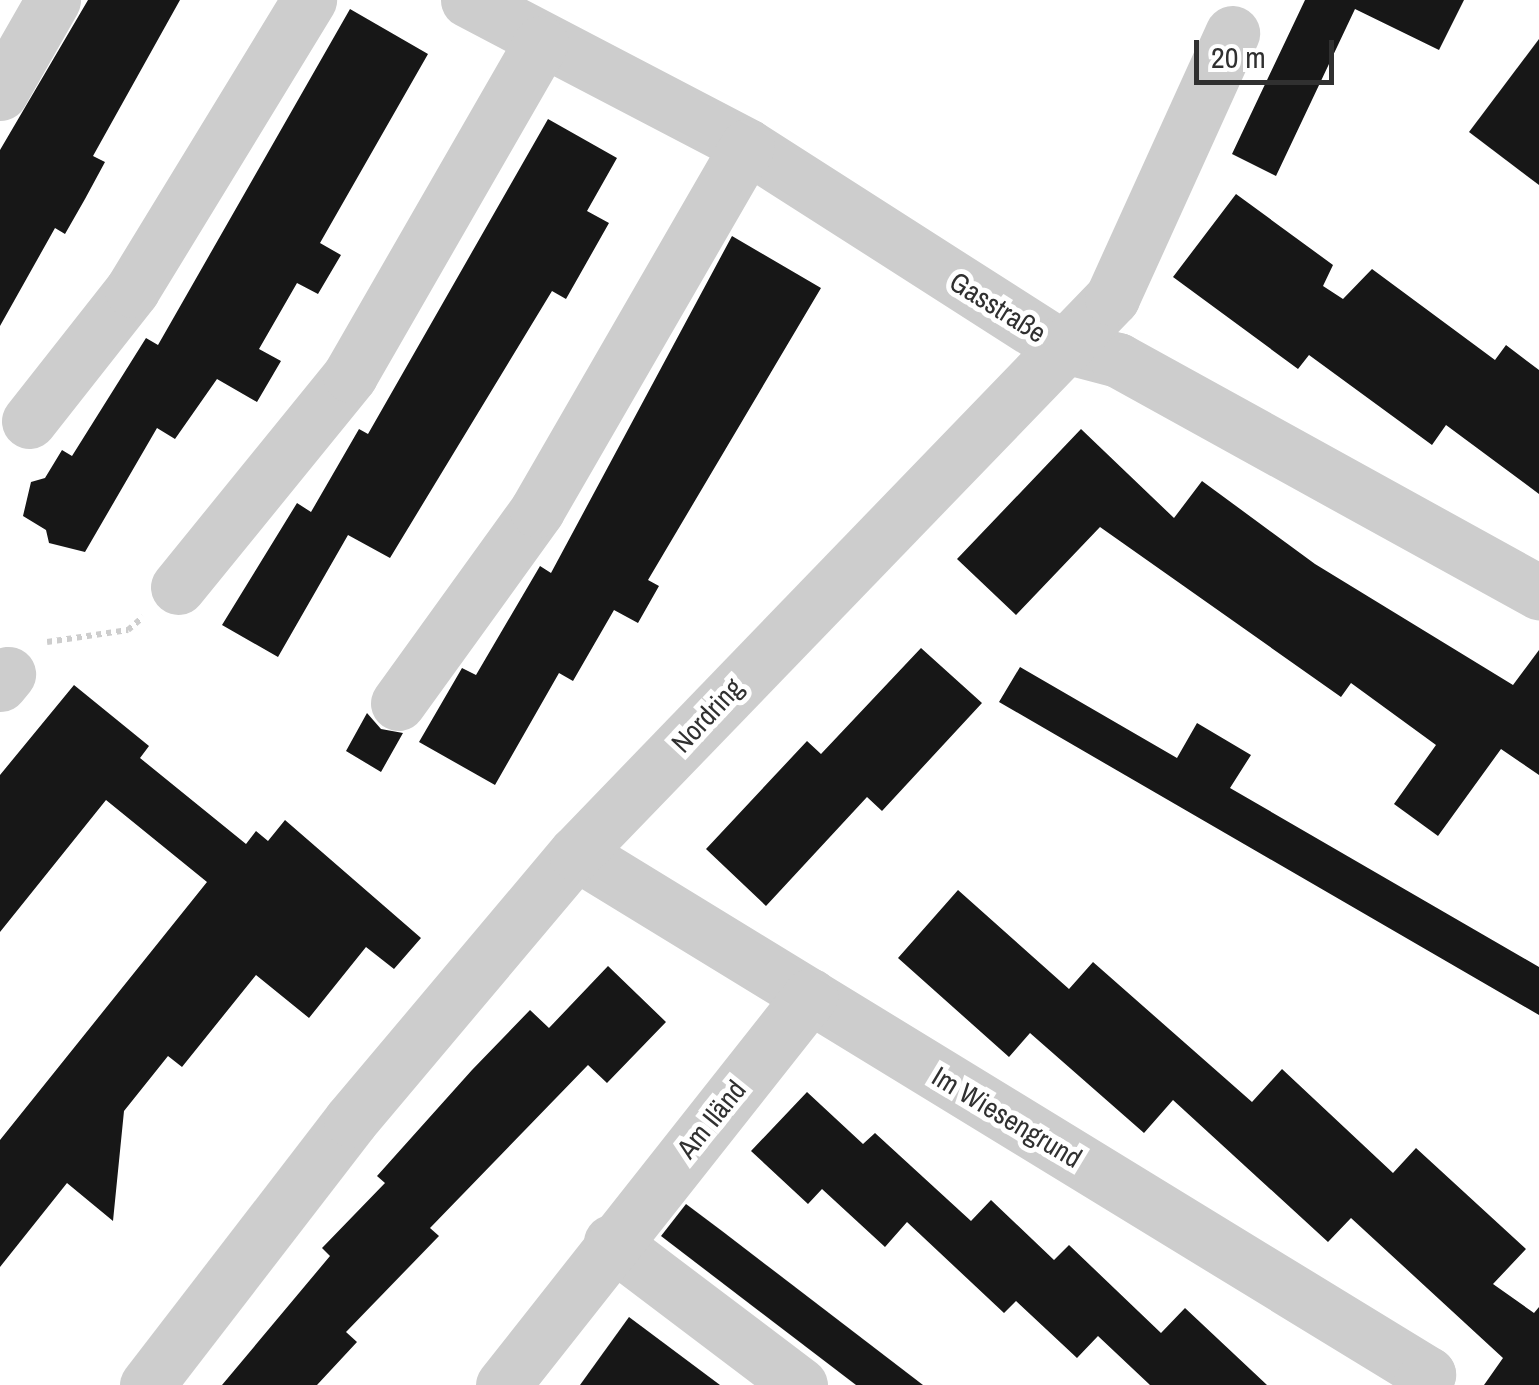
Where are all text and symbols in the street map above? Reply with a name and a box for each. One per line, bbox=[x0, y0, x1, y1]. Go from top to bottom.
scale bar bbox=[1199, 20, 1339, 82]
text: 20 m bbox=[1211, 37, 1266, 77]
street label: Gasstraße bbox=[944, 264, 1052, 350]
street label: Nordring bbox=[664, 671, 750, 759]
street label: Im Wiesengrund bbox=[926, 1059, 1088, 1175]
street label: Am Iländ bbox=[669, 1073, 753, 1165]

